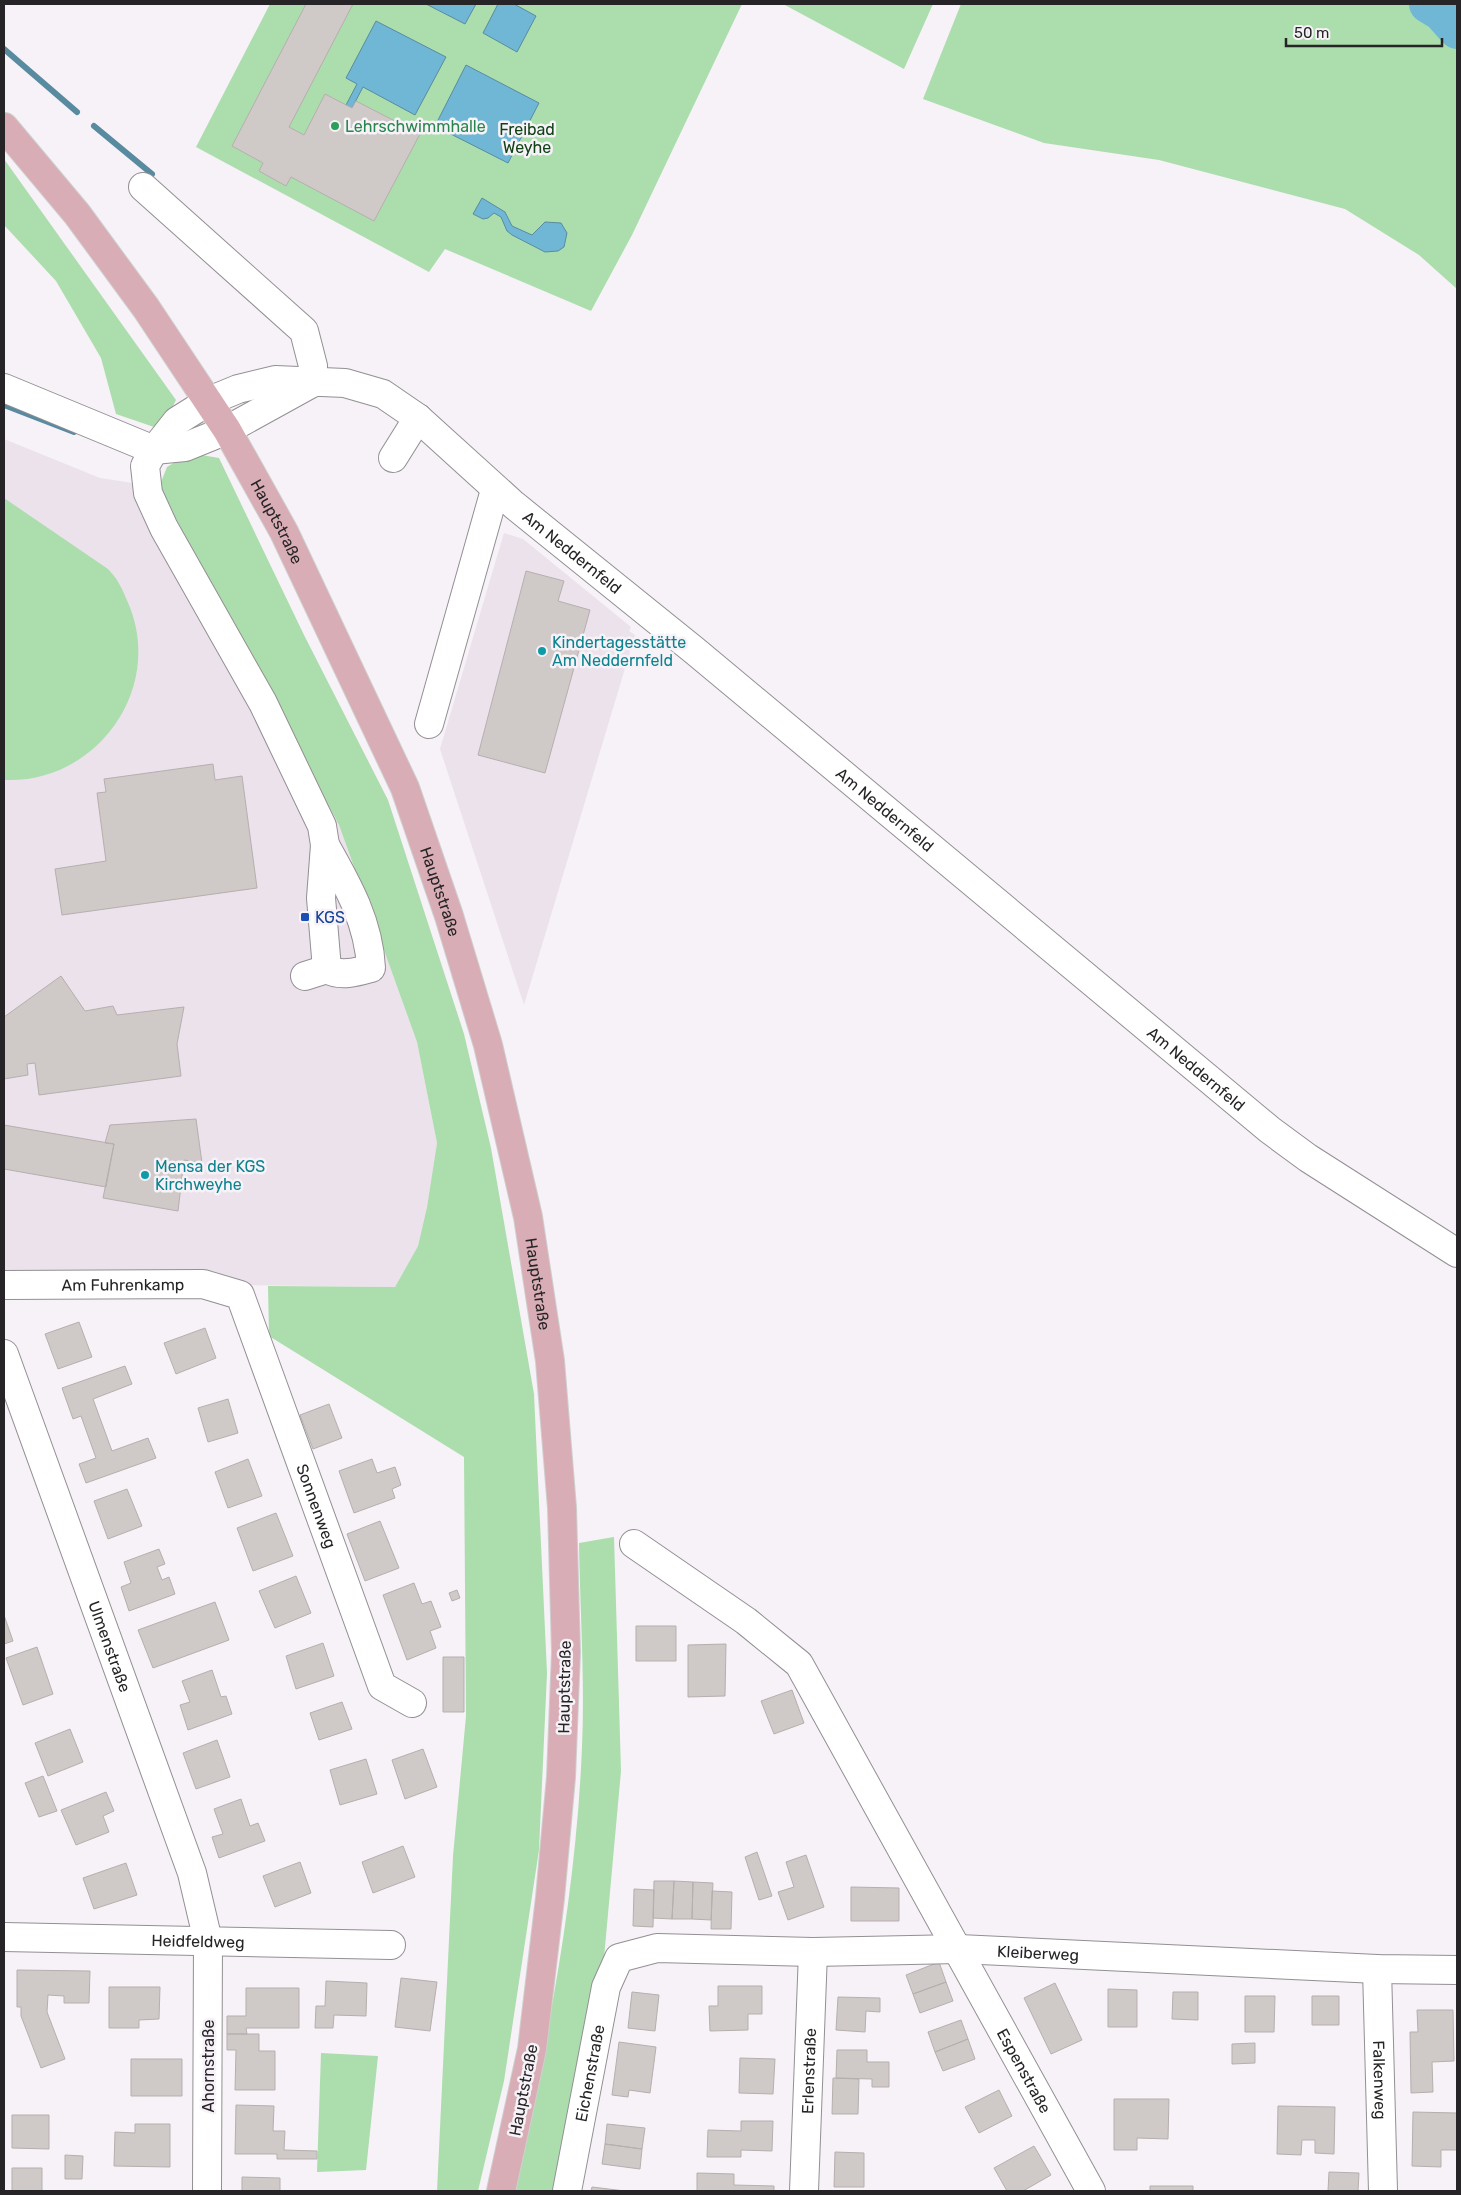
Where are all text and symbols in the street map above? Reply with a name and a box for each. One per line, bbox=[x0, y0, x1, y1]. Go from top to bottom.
scale bar bbox=[1286, 15, 1442, 47]
text: 50 m bbox=[1294, 24, 1329, 42]
place label: Lehrschwimmhalle bbox=[345, 117, 486, 136]
marker: Lehrschwimmhalle bbox=[329, 120, 341, 132]
park label: Freibad Weyhe bbox=[499, 120, 555, 157]
street label: Hauptstraße bbox=[246, 476, 307, 567]
street label: Am Neddernfeld bbox=[519, 507, 625, 598]
place label: Kindertagesstätte Am Neddernfeld bbox=[552, 633, 686, 670]
marker: Kindertagesstätte Am Neddernfeld bbox=[536, 645, 548, 657]
street label: Am Neddernfeld bbox=[832, 764, 937, 856]
street label: Hauptstraße bbox=[416, 844, 464, 939]
place label: KGS bbox=[315, 908, 345, 927]
marker: KGS bbox=[299, 911, 311, 923]
street label: Am Neddernfeld bbox=[1143, 1023, 1249, 1115]
place label: Mensa der KGS Kirchweyhe bbox=[155, 1157, 265, 1194]
marker: Mensa der KGS Kirchweyhe bbox=[139, 1169, 151, 1181]
street label: Hauptstraße bbox=[521, 1236, 554, 1332]
street label: Am Fuhrenkamp bbox=[62, 1275, 184, 1295]
street label: Sonnenweg bbox=[292, 1461, 340, 1551]
street label: Ulmenstraße bbox=[84, 1598, 135, 1695]
street label: Hauptstraße bbox=[554, 1640, 575, 1734]
street label: Heidfeldweg bbox=[151, 1931, 245, 1952]
street label: Kleiberweg bbox=[997, 1942, 1079, 1965]
street label: Ahornstraße bbox=[199, 2019, 218, 2113]
street label: Eichenstraße bbox=[571, 2023, 609, 2123]
street label: Espenstraße bbox=[993, 2025, 1055, 2116]
street label: Erlenstraße bbox=[798, 2028, 820, 2114]
street label: Falkenweg bbox=[1369, 2040, 1390, 2120]
street label: Hauptstraße bbox=[505, 2043, 542, 2138]

